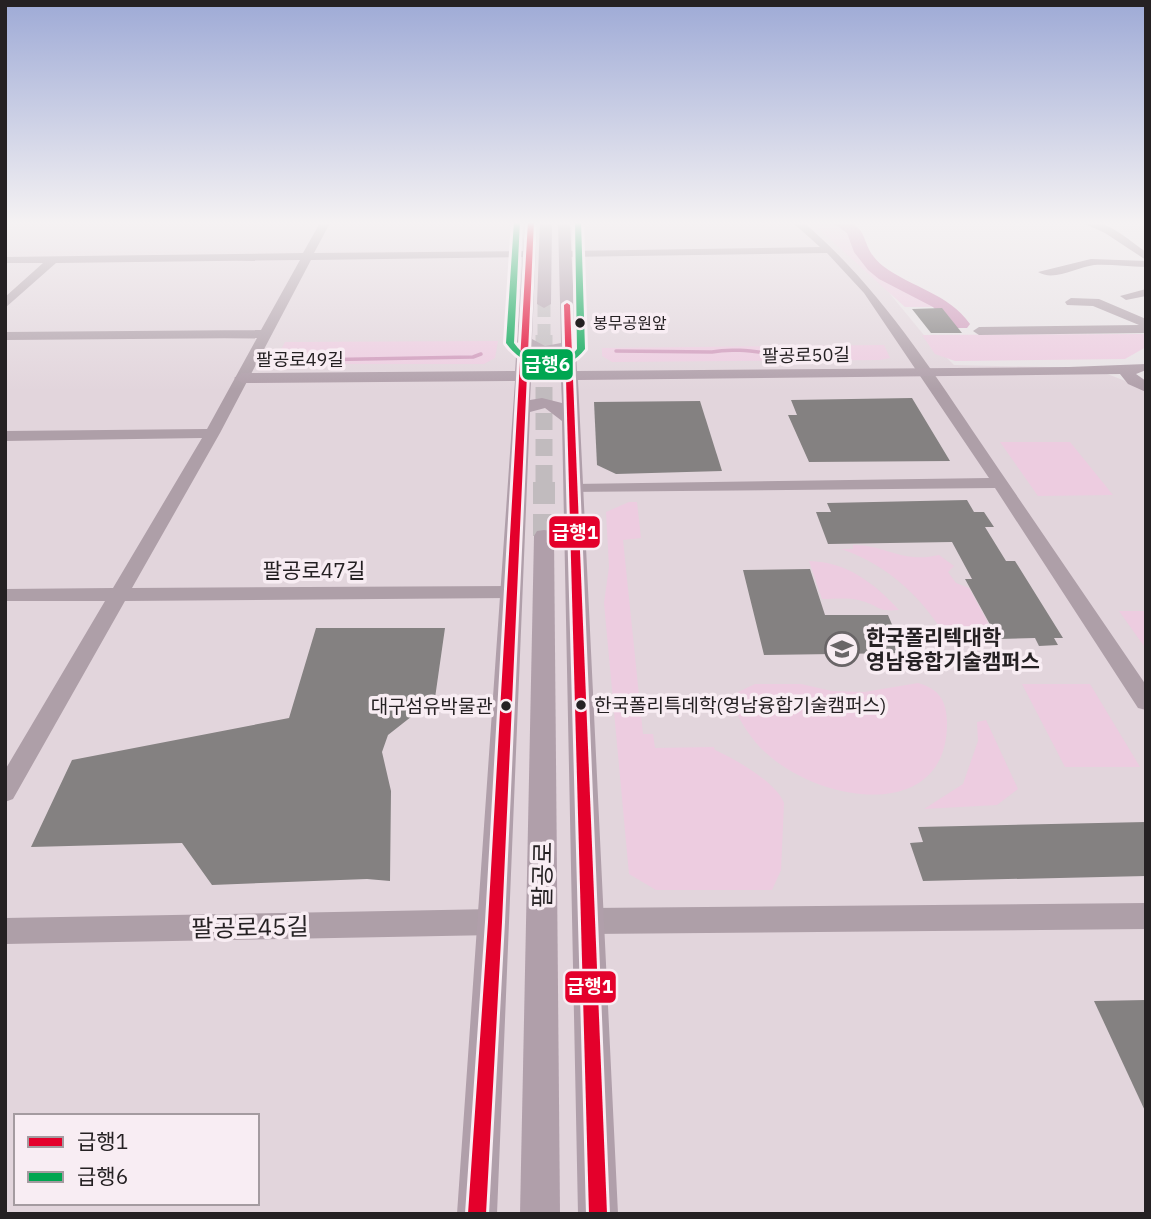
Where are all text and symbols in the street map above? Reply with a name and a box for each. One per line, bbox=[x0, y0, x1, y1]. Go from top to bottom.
place label: 봉무공원앞 bbox=[593, 313, 667, 333]
marker: 봉무공원앞 bbox=[573, 316, 587, 330]
street label: 팔공로50길 bbox=[762, 343, 850, 367]
street label: 팔공로49길 bbox=[256, 348, 344, 371]
line badge: 급행6 bbox=[521, 348, 574, 381]
text: 급행6 bbox=[524, 352, 570, 376]
line badge: 급행1 bbox=[548, 515, 601, 549]
text: 급행1 bbox=[552, 520, 599, 544]
street label: 팔공로47길 bbox=[263, 556, 365, 584]
place label: 한국폴리텍대학 영남융합기술캠퍼스 bbox=[866, 623, 1040, 675]
school or university icon: 한국폴리텍대학 영남융합기술캠퍼스 bbox=[823, 630, 861, 668]
place label: 한국폴리특데학(영남융합기술캠퍼스) bbox=[594, 693, 886, 717]
place label: 대구섬유박물관 bbox=[371, 694, 493, 718]
marker: 한국폴리특데학(영남융합기술캠퍼스) bbox=[574, 698, 588, 712]
marker: 대구섬유박물관 bbox=[499, 699, 513, 713]
street label: 팔공로 bbox=[525, 842, 559, 908]
street label: 팔공로45길 bbox=[191, 910, 309, 944]
line badge: 급행1 bbox=[564, 970, 617, 1004]
text: 급행1 bbox=[567, 974, 614, 998]
legend bbox=[14, 1114, 259, 1205]
text: 급행1 bbox=[77, 1127, 128, 1155]
text: 급행6 bbox=[77, 1162, 128, 1190]

